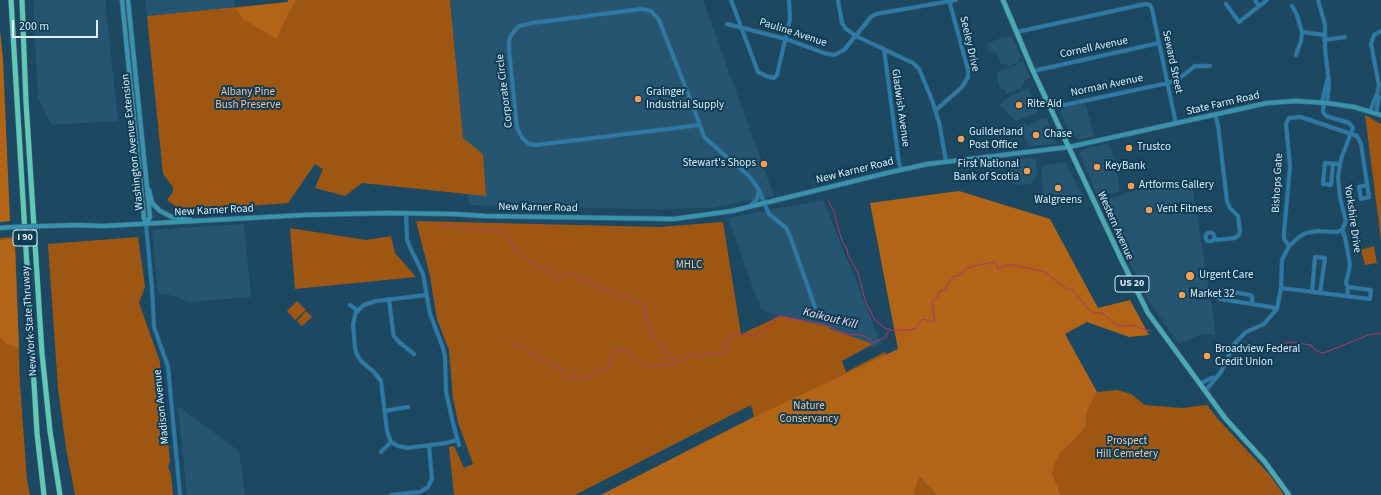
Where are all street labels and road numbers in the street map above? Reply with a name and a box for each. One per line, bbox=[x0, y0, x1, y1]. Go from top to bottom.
street label: Seeley Drive bbox=[956, 15, 982, 73]
street label: Pauline Avenue bbox=[757, 16, 829, 50]
street label: Seward Street bbox=[1159, 29, 1185, 95]
street label: Cornell Avenue bbox=[1059, 34, 1129, 62]
street label: Corporate Circle bbox=[494, 53, 516, 129]
street label: Gladwish Avenue bbox=[888, 68, 912, 148]
street label: Norman Avenue bbox=[1070, 72, 1144, 100]
street label: Washington Avenue Extension bbox=[119, 73, 147, 211]
street label: State Farm Road bbox=[1185, 89, 1261, 119]
street label: Bishops Gate bbox=[1270, 153, 1286, 213]
street label: New Karner Road bbox=[815, 155, 895, 187]
street label: Yorkshire Drive bbox=[1341, 184, 1363, 254]
street label: Western Avenue bbox=[1094, 190, 1136, 262]
street label: New Karner Road bbox=[498, 201, 578, 215]
street label: New Karner Road bbox=[174, 202, 254, 220]
road number: I 90 bbox=[13, 230, 37, 246]
street label: New York State Thruway bbox=[20, 265, 40, 377]
road number: US 20 bbox=[1115, 276, 1149, 292]
street label: Madison Avenue bbox=[152, 369, 172, 445]

